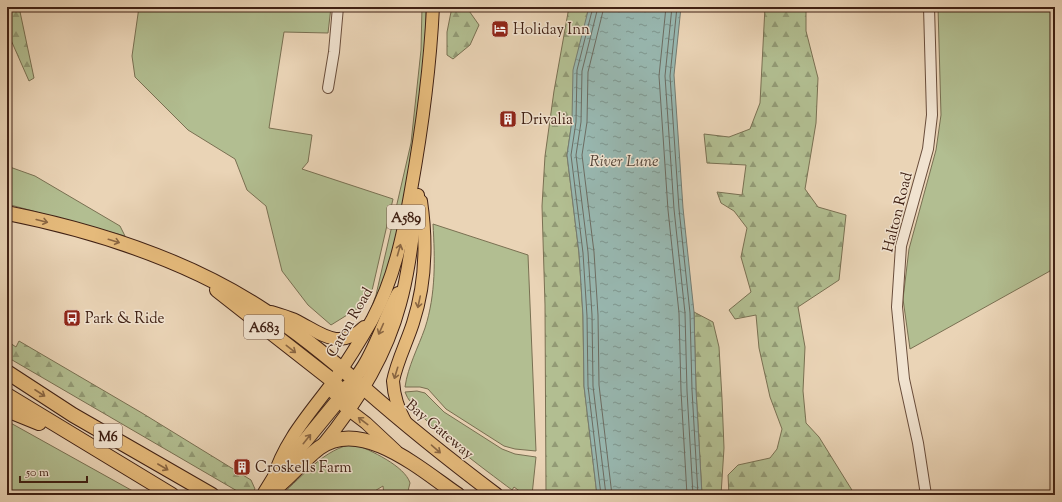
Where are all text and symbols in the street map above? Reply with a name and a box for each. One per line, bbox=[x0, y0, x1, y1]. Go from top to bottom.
hotel icon: Holiday Inn bbox=[490, 19, 510, 39]
place label: Holiday Inn bbox=[513, 20, 590, 41]
building icon: Drivalia bbox=[498, 109, 518, 129]
place label: Drivalia bbox=[521, 110, 573, 131]
water label: River Lune bbox=[590, 151, 658, 174]
street label: Halton Road bbox=[878, 170, 919, 255]
road number: A589 bbox=[387, 205, 425, 229]
one-way arrow bbox=[35, 217, 48, 225]
one-way arrow bbox=[107, 238, 120, 245]
one-way arrow bbox=[396, 244, 403, 257]
street label: Caton Road bbox=[322, 283, 379, 362]
one-way arrow bbox=[414, 295, 422, 308]
bus stop icon: Park & Ride bbox=[62, 308, 82, 328]
place label: Park & Ride bbox=[85, 309, 165, 330]
road number: A683 bbox=[244, 315, 284, 339]
one-way arrow bbox=[377, 322, 384, 334]
one-way arrow bbox=[286, 344, 297, 353]
one-way arrow bbox=[392, 366, 399, 379]
one-way arrow bbox=[34, 389, 45, 398]
street label: Bay Gateway bbox=[400, 395, 478, 465]
one-way arrow bbox=[358, 417, 369, 426]
road number: M6 bbox=[94, 424, 122, 448]
one-way arrow bbox=[302, 434, 311, 445]
one-way arrow bbox=[431, 444, 441, 453]
building icon: Croskells Farm bbox=[232, 457, 252, 477]
scale bar bbox=[20, 458, 87, 484]
place label: Croskells Farm bbox=[255, 458, 352, 479]
text: 50 m bbox=[25, 464, 49, 482]
one-way arrow bbox=[157, 464, 169, 472]

